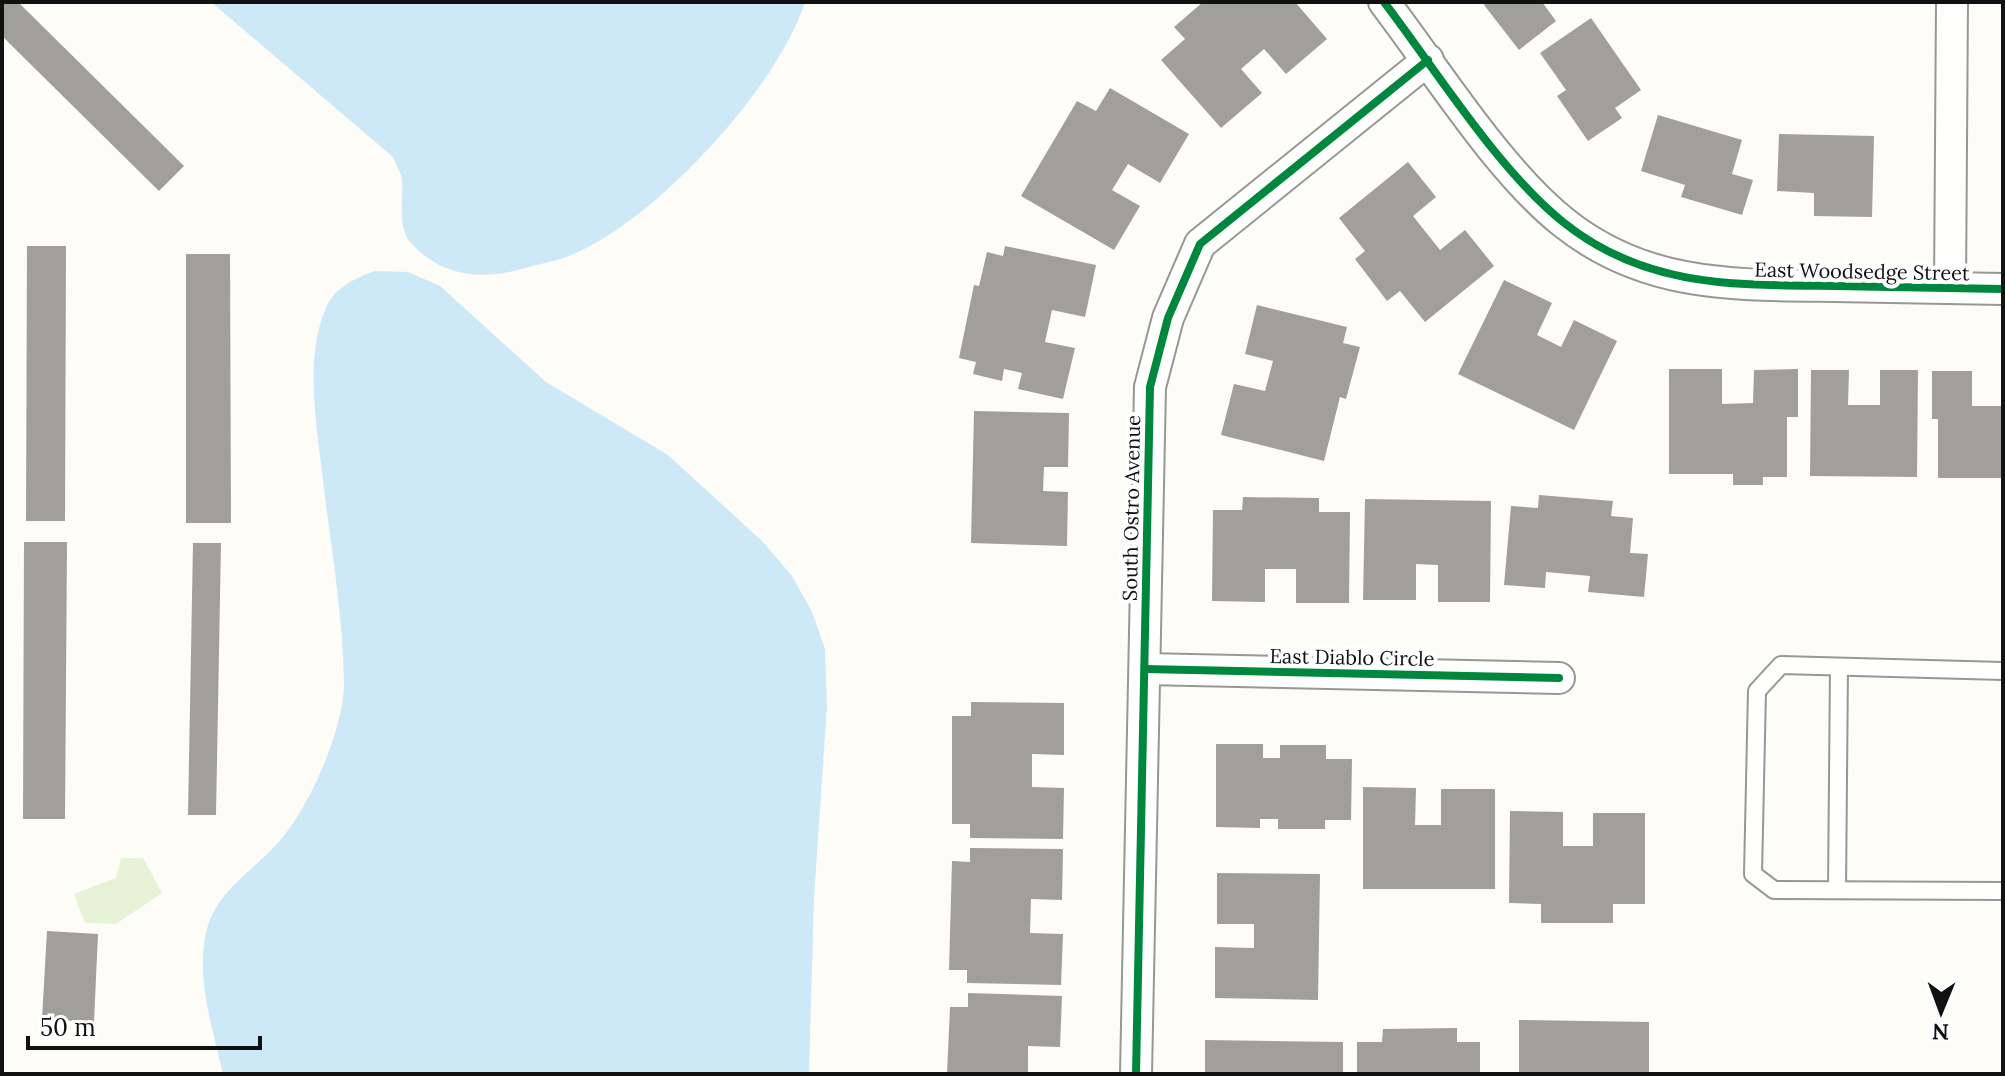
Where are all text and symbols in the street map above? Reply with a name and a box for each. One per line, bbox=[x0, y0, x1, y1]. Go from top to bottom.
street label: East Woodsedge Street bbox=[1754, 257, 1970, 285]
street label: South Ostro Avenue bbox=[1117, 415, 1145, 601]
street label: East Diablo Circle bbox=[1269, 643, 1435, 671]
north arrow bbox=[1901, 972, 1981, 1052]
scale bar bbox=[28, 1000, 260, 1050]
text: 50 m bbox=[40, 1012, 96, 1043]
text: N bbox=[1932, 1018, 1949, 1046]

